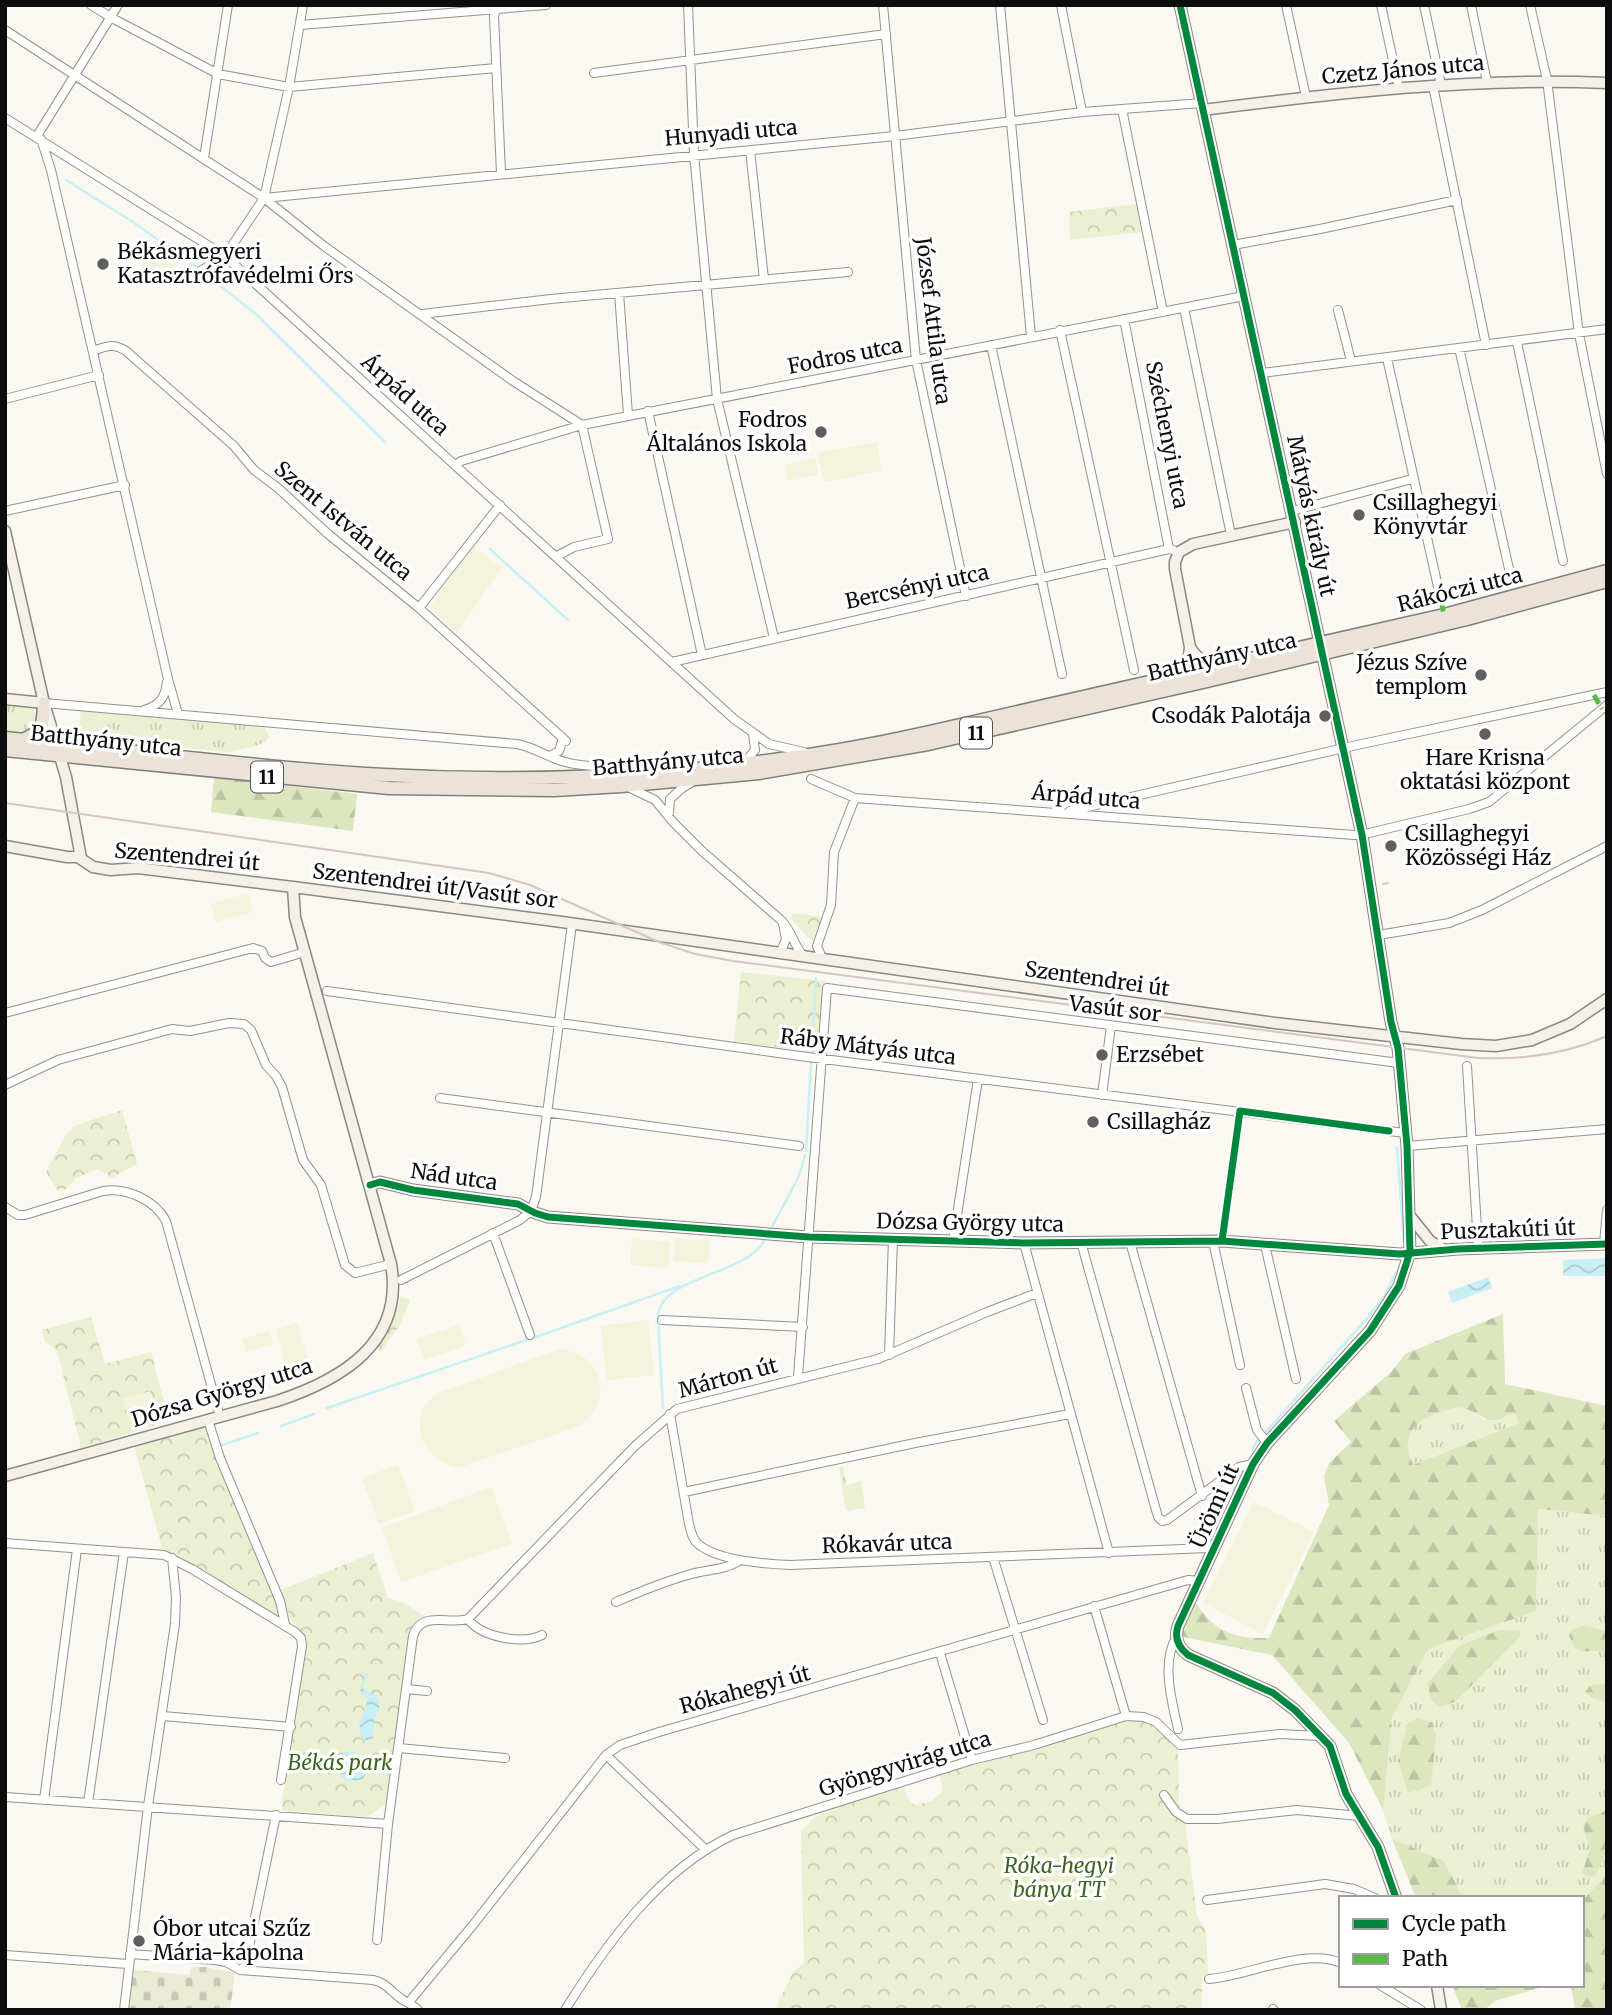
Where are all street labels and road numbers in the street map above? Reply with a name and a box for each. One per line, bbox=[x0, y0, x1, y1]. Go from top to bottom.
street label: Czetz János utca bbox=[1321, 49, 1485, 90]
street label: Hunyadi utca bbox=[663, 113, 799, 152]
street label: József Attila utca bbox=[910, 235, 957, 406]
street label: Fodros utca bbox=[785, 331, 905, 380]
street label: Árpád utca bbox=[355, 347, 456, 441]
street label: Széchenyi utca bbox=[1140, 359, 1195, 511]
street label: Mátyás király út bbox=[1281, 433, 1342, 599]
street label: Szent István utca bbox=[269, 455, 418, 586]
street label: Bercsényi utca bbox=[843, 558, 991, 615]
street label: Rákóczi utca bbox=[1395, 561, 1525, 618]
street label: Batthyány utca bbox=[1145, 626, 1299, 687]
road number: 11 bbox=[960, 718, 992, 748]
street label: Batthyány utca bbox=[29, 719, 183, 762]
street label: Batthyány utca bbox=[591, 741, 745, 782]
road number: 11 bbox=[251, 762, 283, 792]
street label: Árpád utca bbox=[1030, 777, 1142, 815]
street label: Szentendrei út bbox=[113, 837, 261, 876]
street label: Szentendrei út/Vasút sor bbox=[311, 857, 559, 914]
street label: Szentendrei út bbox=[1023, 955, 1171, 1002]
street label: Vasút sor bbox=[1067, 989, 1163, 1028]
street label: Ráby Mátyás utca bbox=[779, 1022, 958, 1071]
street label: Nád utca bbox=[409, 1157, 499, 1196]
street label: Dózsa György utca bbox=[876, 1207, 1064, 1238]
street label: Pusztakúti út bbox=[1440, 1214, 1576, 1245]
street label: Márton út bbox=[675, 1351, 780, 1404]
street label: Dózsa György utca bbox=[128, 1352, 316, 1433]
street label: Ürömi út bbox=[1184, 1459, 1245, 1552]
street label: Rókavár utca bbox=[821, 1528, 953, 1559]
street label: Rókahegyi út bbox=[677, 1659, 813, 1720]
street label: Gyöngyvirág utca bbox=[816, 1725, 994, 1803]

